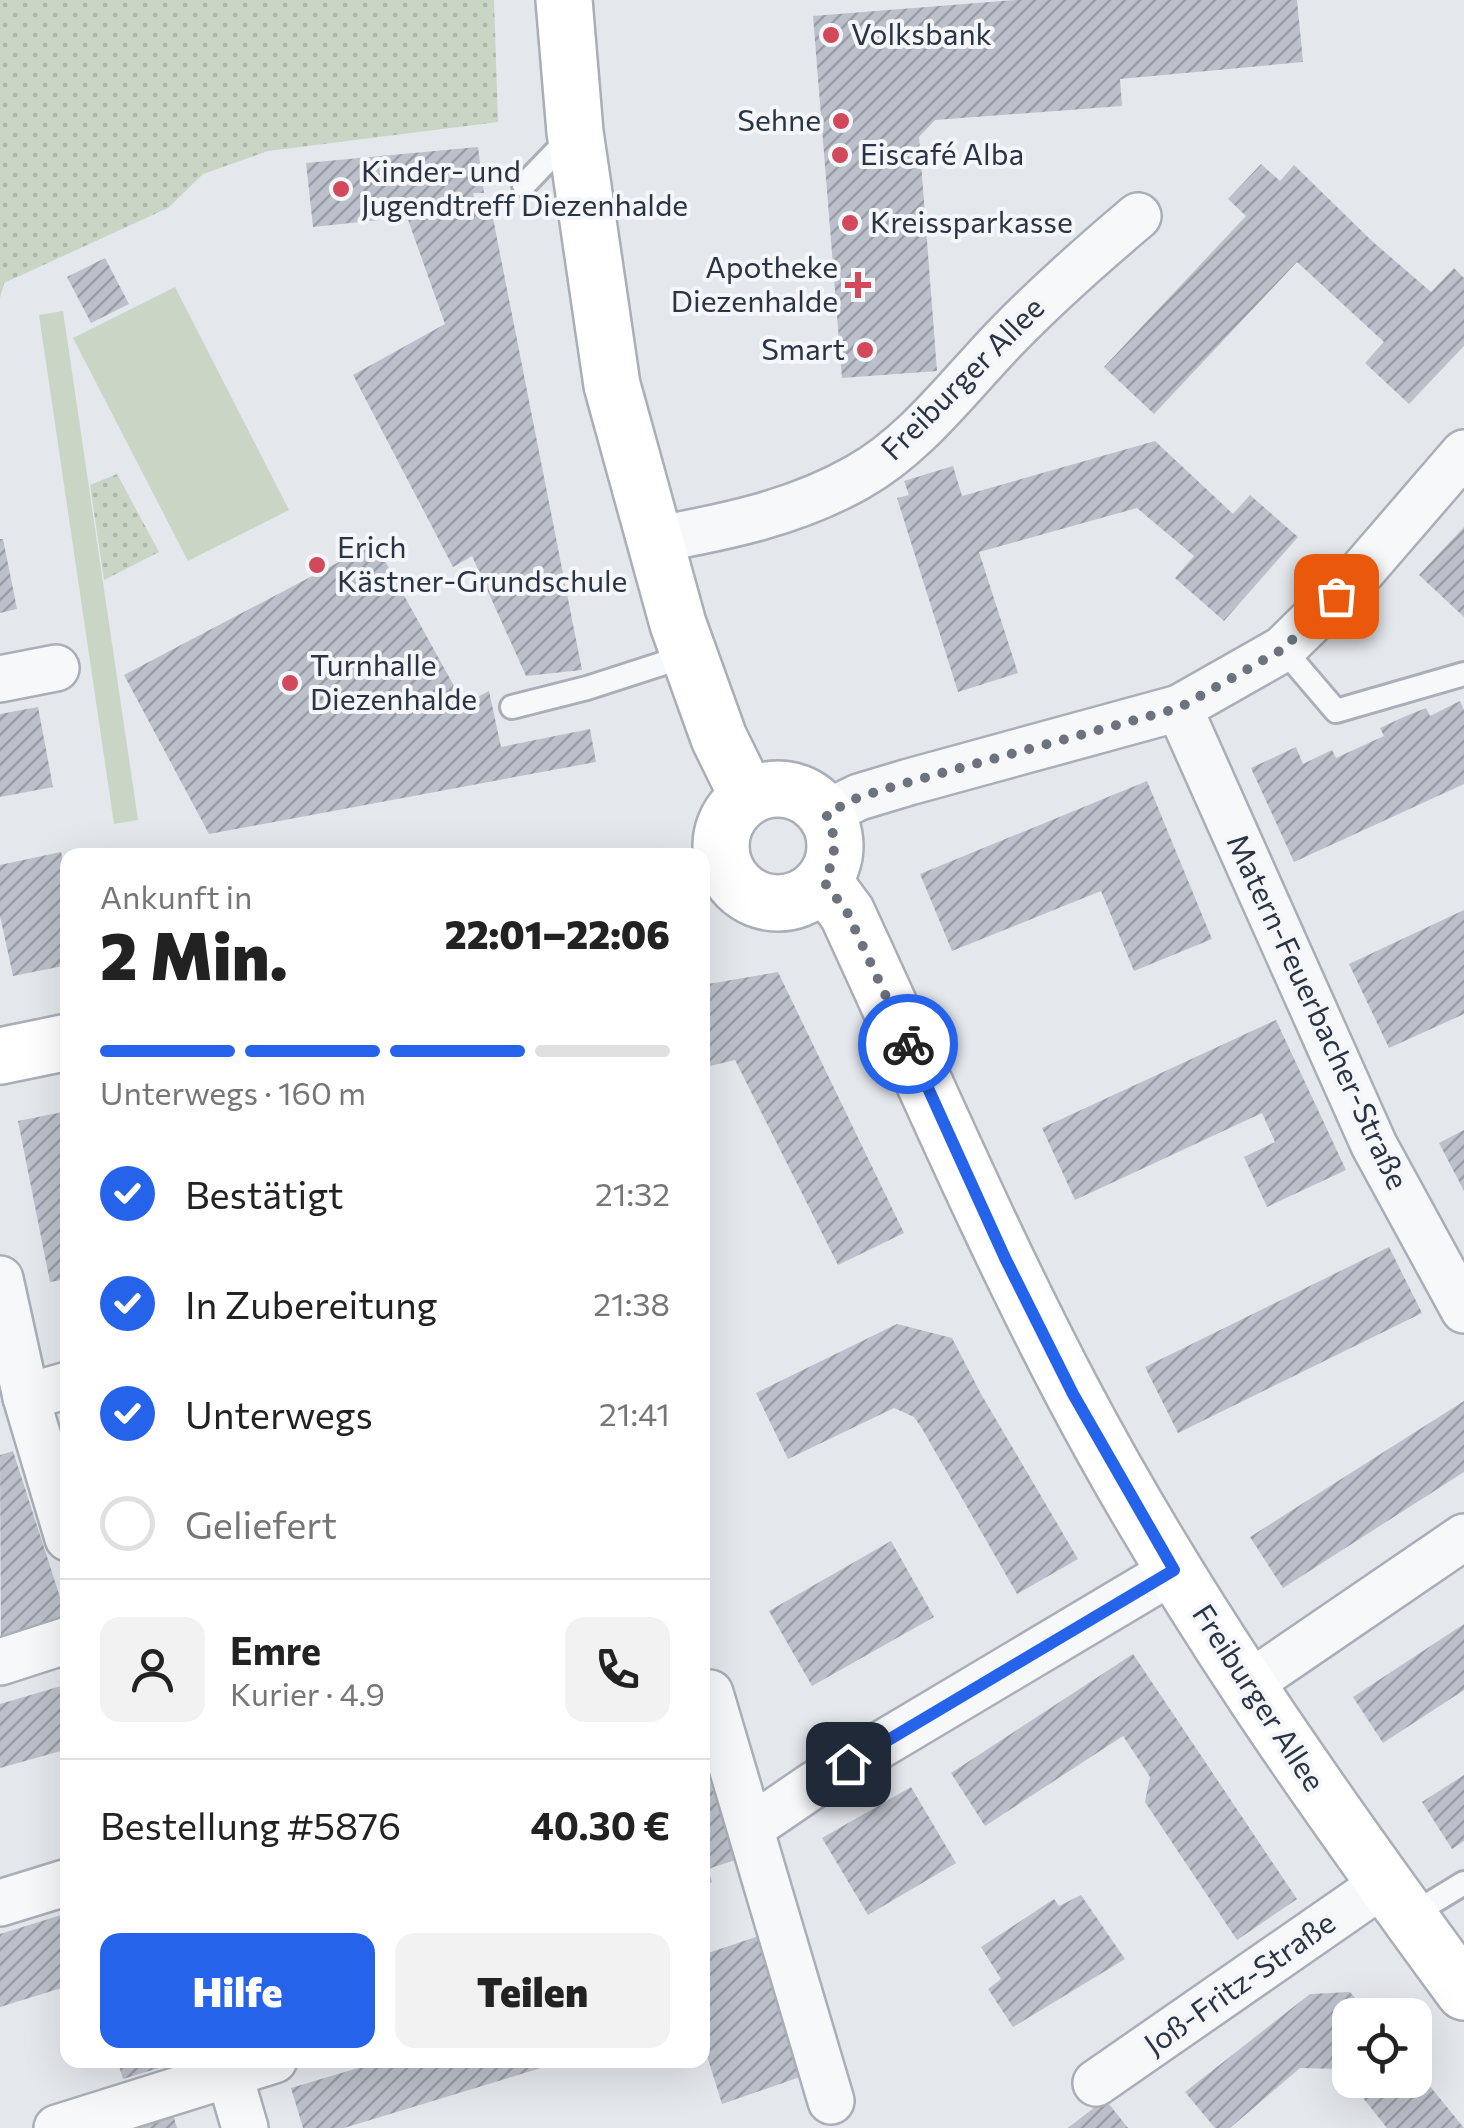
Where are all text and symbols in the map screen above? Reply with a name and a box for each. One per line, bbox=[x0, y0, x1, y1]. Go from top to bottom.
place label: Volksbank bbox=[851, 14, 992, 51]
marker: Volksbank bbox=[820, 24, 842, 46]
place label: Sehne bbox=[737, 100, 821, 137]
marker: Sehne bbox=[830, 110, 852, 132]
place label: Eiscafé Alba bbox=[860, 134, 1024, 171]
marker: Eiscafé Alba bbox=[829, 144, 851, 166]
place label: Kinder- und Jugendtreff Diezenhalde bbox=[361, 151, 688, 222]
marker: Kinder- und Jugendtreff Diezenhalde bbox=[330, 178, 352, 200]
place label: Kreissparkasse bbox=[870, 202, 1073, 239]
marker: Kreissparkasse bbox=[839, 212, 861, 234]
place label: Apotheke Diezenhalde bbox=[671, 247, 838, 318]
marker: Apotheke Diezenhalde bbox=[847, 274, 869, 296]
street label: Freiburger Allee bbox=[872, 288, 1050, 466]
place label: Smart bbox=[761, 329, 845, 366]
marker: Smart bbox=[854, 339, 876, 361]
place label: Erich Kästner-Grundschule bbox=[337, 527, 627, 598]
marker: Erich Kästner-Grundschule bbox=[306, 554, 328, 576]
pin bbox=[1294, 554, 1379, 639]
icon: bag bbox=[1309, 569, 1364, 624]
place label: Turnhalle Diezenhalde bbox=[310, 645, 477, 716]
marker: Turnhalle Diezenhalde bbox=[279, 672, 301, 694]
street label: Matern-Feuerbacher-Straße bbox=[1221, 827, 1418, 1194]
text: Ankunft in bbox=[100, 876, 252, 916]
text: 22:01–22:06 bbox=[445, 910, 670, 957]
text: 2 Min. bbox=[100, 914, 288, 993]
courier bbox=[858, 994, 958, 1094]
icon: bike bbox=[881, 1017, 936, 1072]
text: Unterwegs · 160 m bbox=[100, 1072, 366, 1112]
icon: check bbox=[100, 1166, 155, 1221]
text: Bestätigt bbox=[185, 1170, 344, 1217]
text: 21:32 bbox=[595, 1173, 670, 1213]
icon: check bbox=[100, 1276, 155, 1331]
text: In Zubereitung bbox=[185, 1280, 437, 1327]
text: 21:38 bbox=[593, 1283, 670, 1323]
icon: check bbox=[100, 1386, 155, 1441]
text: Unterwegs bbox=[185, 1390, 373, 1437]
text: 21:41 bbox=[599, 1393, 670, 1433]
text: Geliefert bbox=[185, 1500, 337, 1547]
street label: Freiburger Allee bbox=[1186, 1596, 1334, 1797]
button: person bbox=[100, 1617, 205, 1722]
button: phone bbox=[565, 1617, 670, 1722]
text: Emre bbox=[230, 1626, 321, 1673]
text: Kurier · 4.9 bbox=[230, 1673, 385, 1713]
pin bbox=[806, 1722, 891, 1807]
icon: home bbox=[821, 1737, 876, 1792]
text: Bestellung #5876 bbox=[100, 1801, 401, 1848]
text: 40.30 € bbox=[531, 1801, 670, 1848]
street label: Joß-Fritz-Straße bbox=[1136, 1902, 1341, 2062]
button: Hilfe bbox=[100, 1933, 375, 2048]
button: Teilen bbox=[395, 1933, 670, 2048]
map controls bbox=[1332, 1998, 1432, 2098]
button: locate bbox=[1332, 1998, 1432, 2098]

